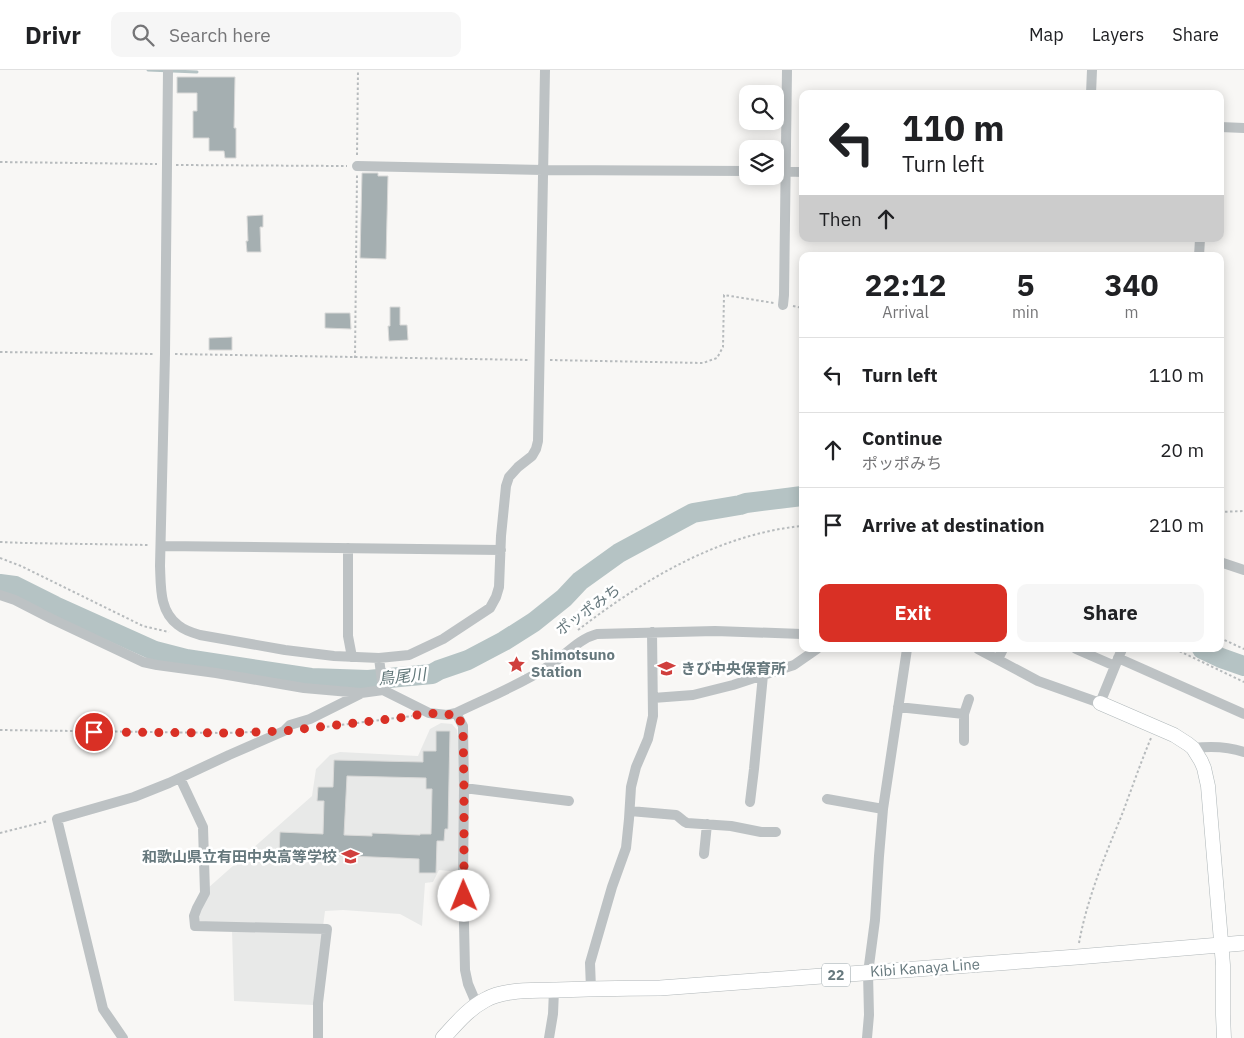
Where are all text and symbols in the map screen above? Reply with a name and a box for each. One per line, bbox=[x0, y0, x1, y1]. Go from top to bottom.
search box bbox=[111, 12, 461, 57]
text: Drivr bbox=[25, 19, 81, 51]
icon: search bbox=[129, 21, 157, 49]
text: Search here bbox=[169, 23, 271, 47]
text: Map bbox=[1029, 23, 1064, 46]
text: Layers bbox=[1092, 23, 1144, 46]
text: Share bbox=[1172, 23, 1219, 46]
map controls bbox=[739, 85, 784, 185]
button: search bbox=[739, 85, 784, 130]
text: 110 m bbox=[902, 105, 1005, 151]
icon: left bbox=[819, 110, 884, 175]
button: layers bbox=[739, 140, 784, 185]
text: Turn left bbox=[902, 149, 985, 178]
icon: ahead bbox=[872, 205, 900, 233]
text: Then bbox=[819, 207, 862, 231]
text: 22:12 bbox=[865, 265, 946, 304]
text: 5 bbox=[1016, 265, 1034, 304]
text: 340 bbox=[1104, 265, 1158, 304]
text: Arrival bbox=[882, 302, 929, 322]
text: min bbox=[1012, 302, 1039, 322]
text: m bbox=[1124, 302, 1138, 322]
icon: left bbox=[819, 361, 847, 389]
text: Turn left bbox=[862, 363, 938, 387]
text: 110 m bbox=[1149, 363, 1204, 387]
text: Continue bbox=[862, 426, 942, 450]
icon: ahead bbox=[819, 436, 847, 464]
text: 20 m bbox=[1160, 438, 1204, 462]
text: ポッポみち bbox=[862, 453, 942, 473]
icon: arrive bbox=[819, 511, 847, 539]
text: Arrive at destination bbox=[862, 513, 1045, 537]
text: 210 m bbox=[1149, 513, 1204, 537]
street label: ポッポみち bbox=[552, 580, 624, 639]
button: Exit bbox=[819, 584, 1007, 642]
button: Share bbox=[1017, 584, 1204, 642]
place label: Shimotsuno Station bbox=[531, 645, 615, 681]
place icon: Shimotsuno Station bbox=[507, 654, 527, 674]
school or university icon: きび中央保育所 bbox=[657, 659, 677, 679]
place label: きび中央保育所 bbox=[681, 659, 786, 678]
water label: 鳥尾川 bbox=[377, 663, 429, 688]
pin bbox=[73, 711, 115, 753]
icon: arrive bbox=[80, 718, 108, 746]
place label: 和歌山県立有田中央高等学校 bbox=[142, 847, 337, 866]
school or university icon: 和歌山県立有田中央高等学校 bbox=[341, 847, 361, 867]
position arrow bbox=[437, 869, 489, 921]
street label: Kibi Kanaya Line bbox=[870, 954, 980, 981]
road number: 22 bbox=[822, 964, 850, 986]

